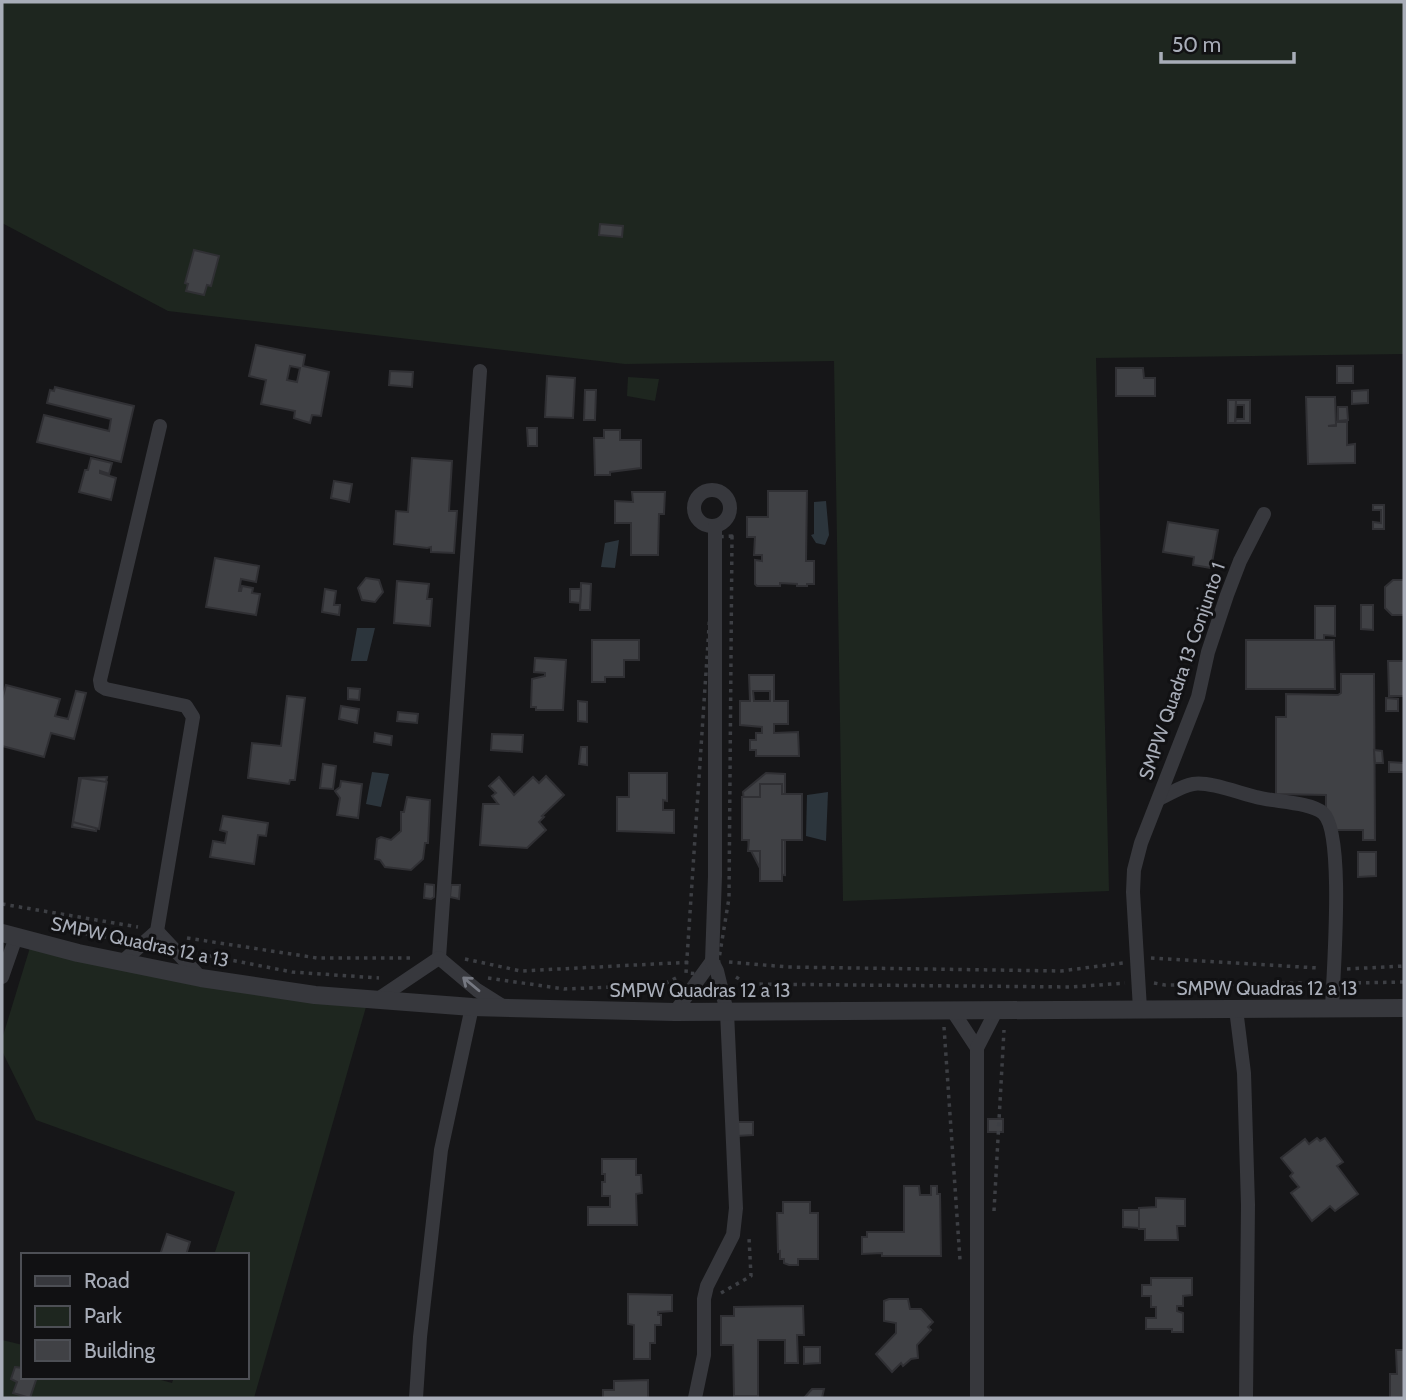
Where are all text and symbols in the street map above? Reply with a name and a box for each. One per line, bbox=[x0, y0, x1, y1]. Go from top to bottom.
scale bar bbox=[1161, 21, 1294, 65]
text: 50 m bbox=[1172, 32, 1221, 57]
street label: SMPW Quadra 13 Conjunto 1 bbox=[1134, 559, 1230, 783]
street label: SMPW Quadras 12 a 13 bbox=[49, 912, 231, 972]
one-way arrow bbox=[462, 976, 480, 991]
street label: SMPW Quadras 12 a 13 bbox=[1176, 977, 1358, 1000]
street label: SMPW Quadras 12 a 13 bbox=[609, 979, 791, 1002]
legend bbox=[21, 1253, 248, 1379]
text: Road bbox=[84, 1268, 130, 1293]
text: Park bbox=[84, 1303, 122, 1328]
text: Building bbox=[84, 1338, 156, 1363]

